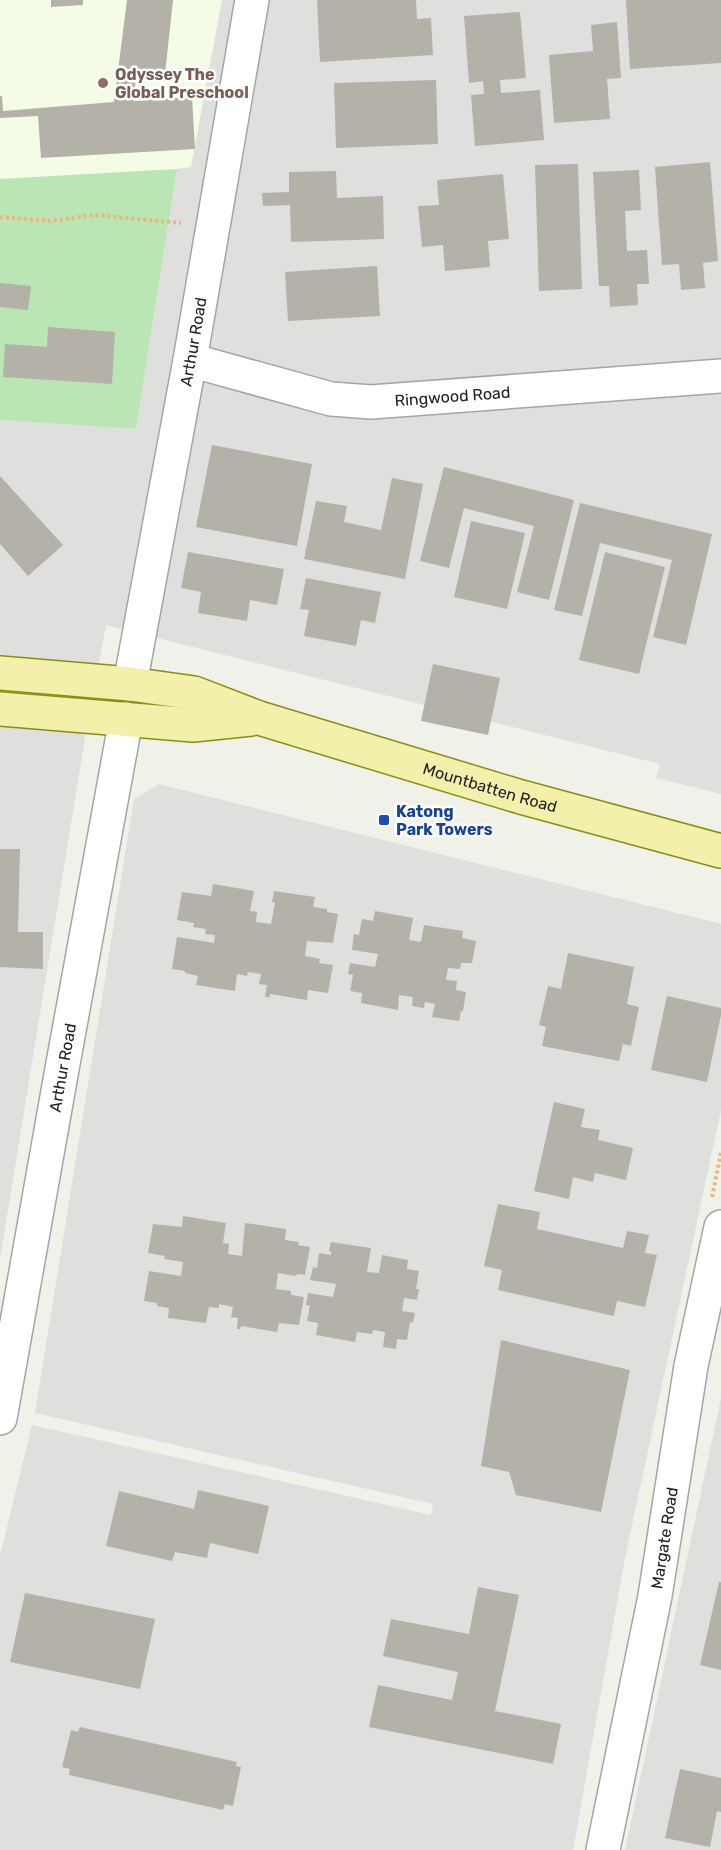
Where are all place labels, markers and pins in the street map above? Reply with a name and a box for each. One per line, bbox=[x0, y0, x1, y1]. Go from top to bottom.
place label: Odyssey The Global Preschool bbox=[115, 65, 249, 102]
marker: Odyssey The Global Preschool bbox=[96, 76, 110, 90]
place label: Katong Park Towers bbox=[396, 802, 493, 839]
marker: Katong Park Towers bbox=[377, 813, 391, 827]

